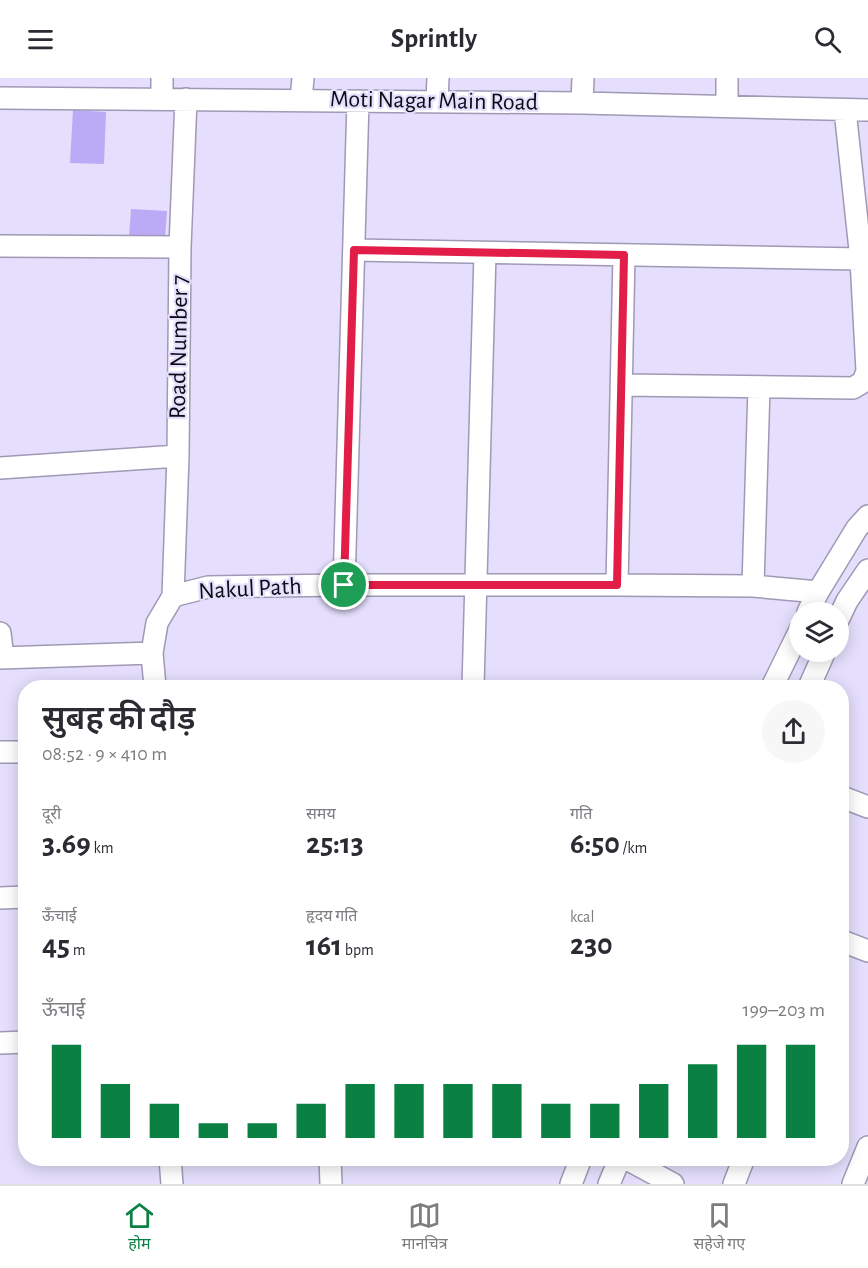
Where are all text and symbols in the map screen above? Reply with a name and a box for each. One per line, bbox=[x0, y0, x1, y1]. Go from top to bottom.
icon: menu bbox=[24, 23, 57, 56]
icon: search bbox=[811, 23, 844, 56]
text: Sprintly bbox=[391, 25, 477, 52]
street label: Moti Nagar Main Road bbox=[330, 87, 538, 115]
street label: Road Number 7 bbox=[166, 275, 192, 419]
pin bbox=[318, 559, 369, 610]
icon: arrive bbox=[327, 568, 360, 601]
street label: Nakul Path bbox=[198, 574, 302, 604]
map controls bbox=[789, 602, 849, 662]
button: layers bbox=[789, 602, 849, 662]
button: share bbox=[762, 700, 825, 763]
text: सुबह की दौड़ bbox=[42, 703, 195, 736]
text: 08:52 · 9 × 410 m bbox=[42, 744, 167, 764]
text: दूरी bbox=[42, 806, 61, 822]
text: समय bbox=[306, 806, 336, 822]
text: गति bbox=[570, 806, 592, 822]
text: 3.69 bbox=[42, 829, 91, 859]
text: 25:13 bbox=[306, 829, 364, 859]
text: 6:50 bbox=[570, 829, 620, 859]
text: km bbox=[91, 840, 114, 856]
text: /km bbox=[620, 840, 647, 856]
text: ऊँचाई bbox=[42, 908, 77, 924]
text: हृदय गति bbox=[306, 908, 358, 924]
text: kcal bbox=[570, 909, 594, 925]
text: 230 bbox=[570, 930, 613, 960]
text: 45 bbox=[42, 931, 70, 961]
text: 161 bbox=[306, 931, 342, 961]
text: m bbox=[70, 942, 86, 958]
text: bpm bbox=[342, 942, 374, 958]
text: ऊँचाई bbox=[42, 1000, 85, 1020]
text: 199–203 m bbox=[743, 1000, 825, 1020]
tab: होम bbox=[123, 1199, 156, 1256]
tab: मानचित्र bbox=[402, 1199, 448, 1256]
tab: सहेजे गए bbox=[693, 1199, 745, 1256]

